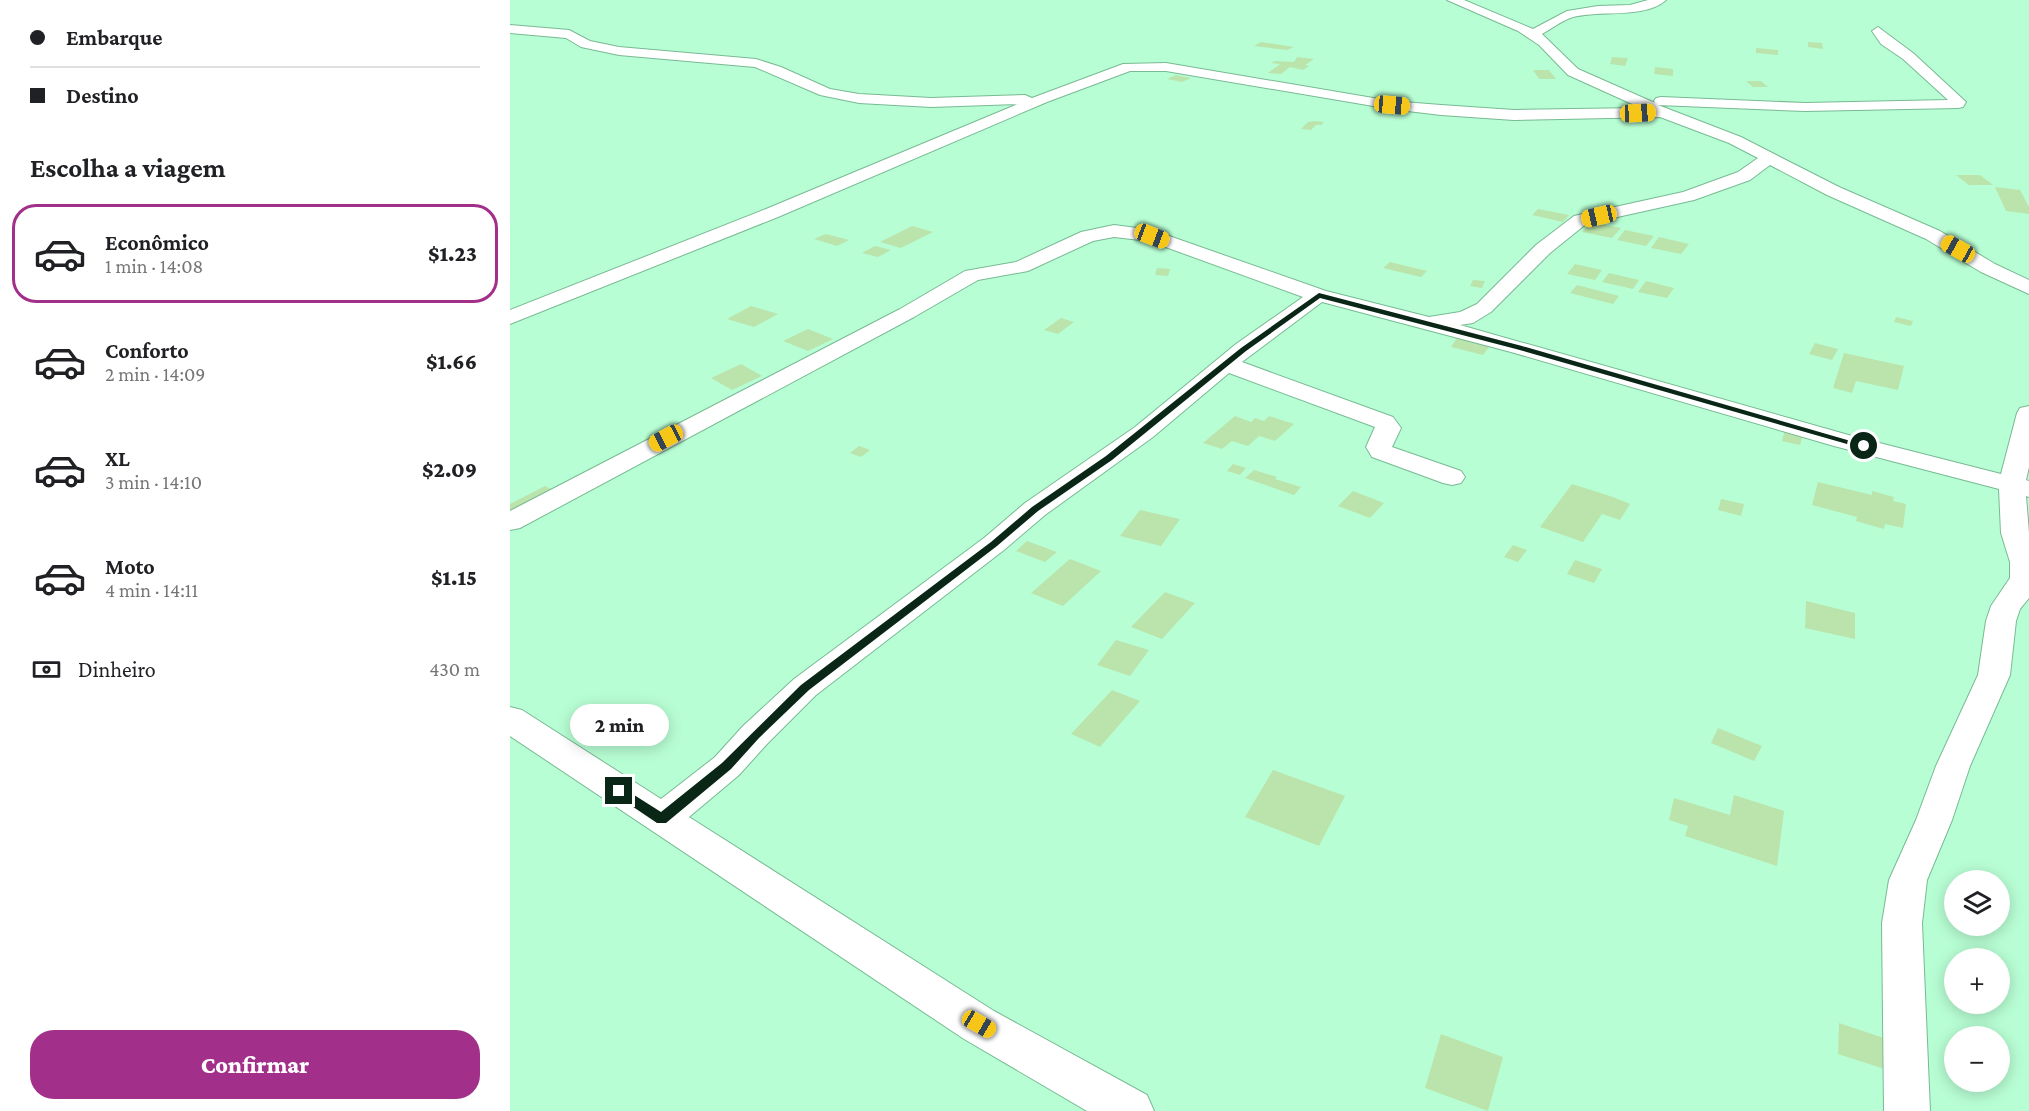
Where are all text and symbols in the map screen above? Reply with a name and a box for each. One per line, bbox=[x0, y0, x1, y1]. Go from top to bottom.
text: Embarque bbox=[66, 25, 163, 50]
text: Destino bbox=[66, 83, 139, 108]
car bbox=[1373, 94, 1411, 116]
car bbox=[1620, 103, 1656, 123]
text: Escolha a viagem bbox=[30, 153, 226, 183]
car bbox=[1579, 203, 1619, 229]
car bbox=[1132, 221, 1172, 251]
icon: car bbox=[33, 227, 87, 281]
text: Econômico bbox=[105, 230, 209, 255]
car bbox=[1938, 232, 1978, 266]
text: $1.23 bbox=[428, 241, 477, 266]
text: 1 min · 14:08 bbox=[105, 255, 203, 277]
icon: car bbox=[33, 335, 87, 389]
text: Conforto bbox=[105, 338, 189, 363]
text: $1.66 bbox=[426, 349, 477, 374]
text: 2 min · 14:09 bbox=[105, 363, 206, 385]
car bbox=[646, 422, 686, 454]
route start bbox=[1850, 432, 1877, 459]
icon: car bbox=[33, 443, 87, 497]
text: XL bbox=[105, 446, 130, 471]
text: $2.09 bbox=[422, 457, 477, 482]
text: 3 min · 14:10 bbox=[105, 471, 202, 493]
icon: car bbox=[33, 551, 87, 605]
text: Moto bbox=[105, 554, 155, 579]
text: $1.15 bbox=[431, 565, 477, 590]
text: 4 min · 14:11 bbox=[105, 579, 198, 601]
icon: cash bbox=[30, 653, 63, 686]
text: Dinheiro bbox=[78, 657, 156, 682]
text: 430 m bbox=[429, 658, 480, 680]
callout: 2 min bbox=[570, 704, 668, 746]
text: 2 min bbox=[595, 714, 644, 736]
route end bbox=[605, 777, 632, 804]
map controls bbox=[1944, 870, 2010, 1092]
button: layers bbox=[1944, 870, 2010, 936]
button: + bbox=[1944, 948, 2010, 1014]
car bbox=[959, 1007, 999, 1041]
button: − bbox=[1944, 1026, 2010, 1092]
button: Confirmar bbox=[30, 1030, 480, 1099]

